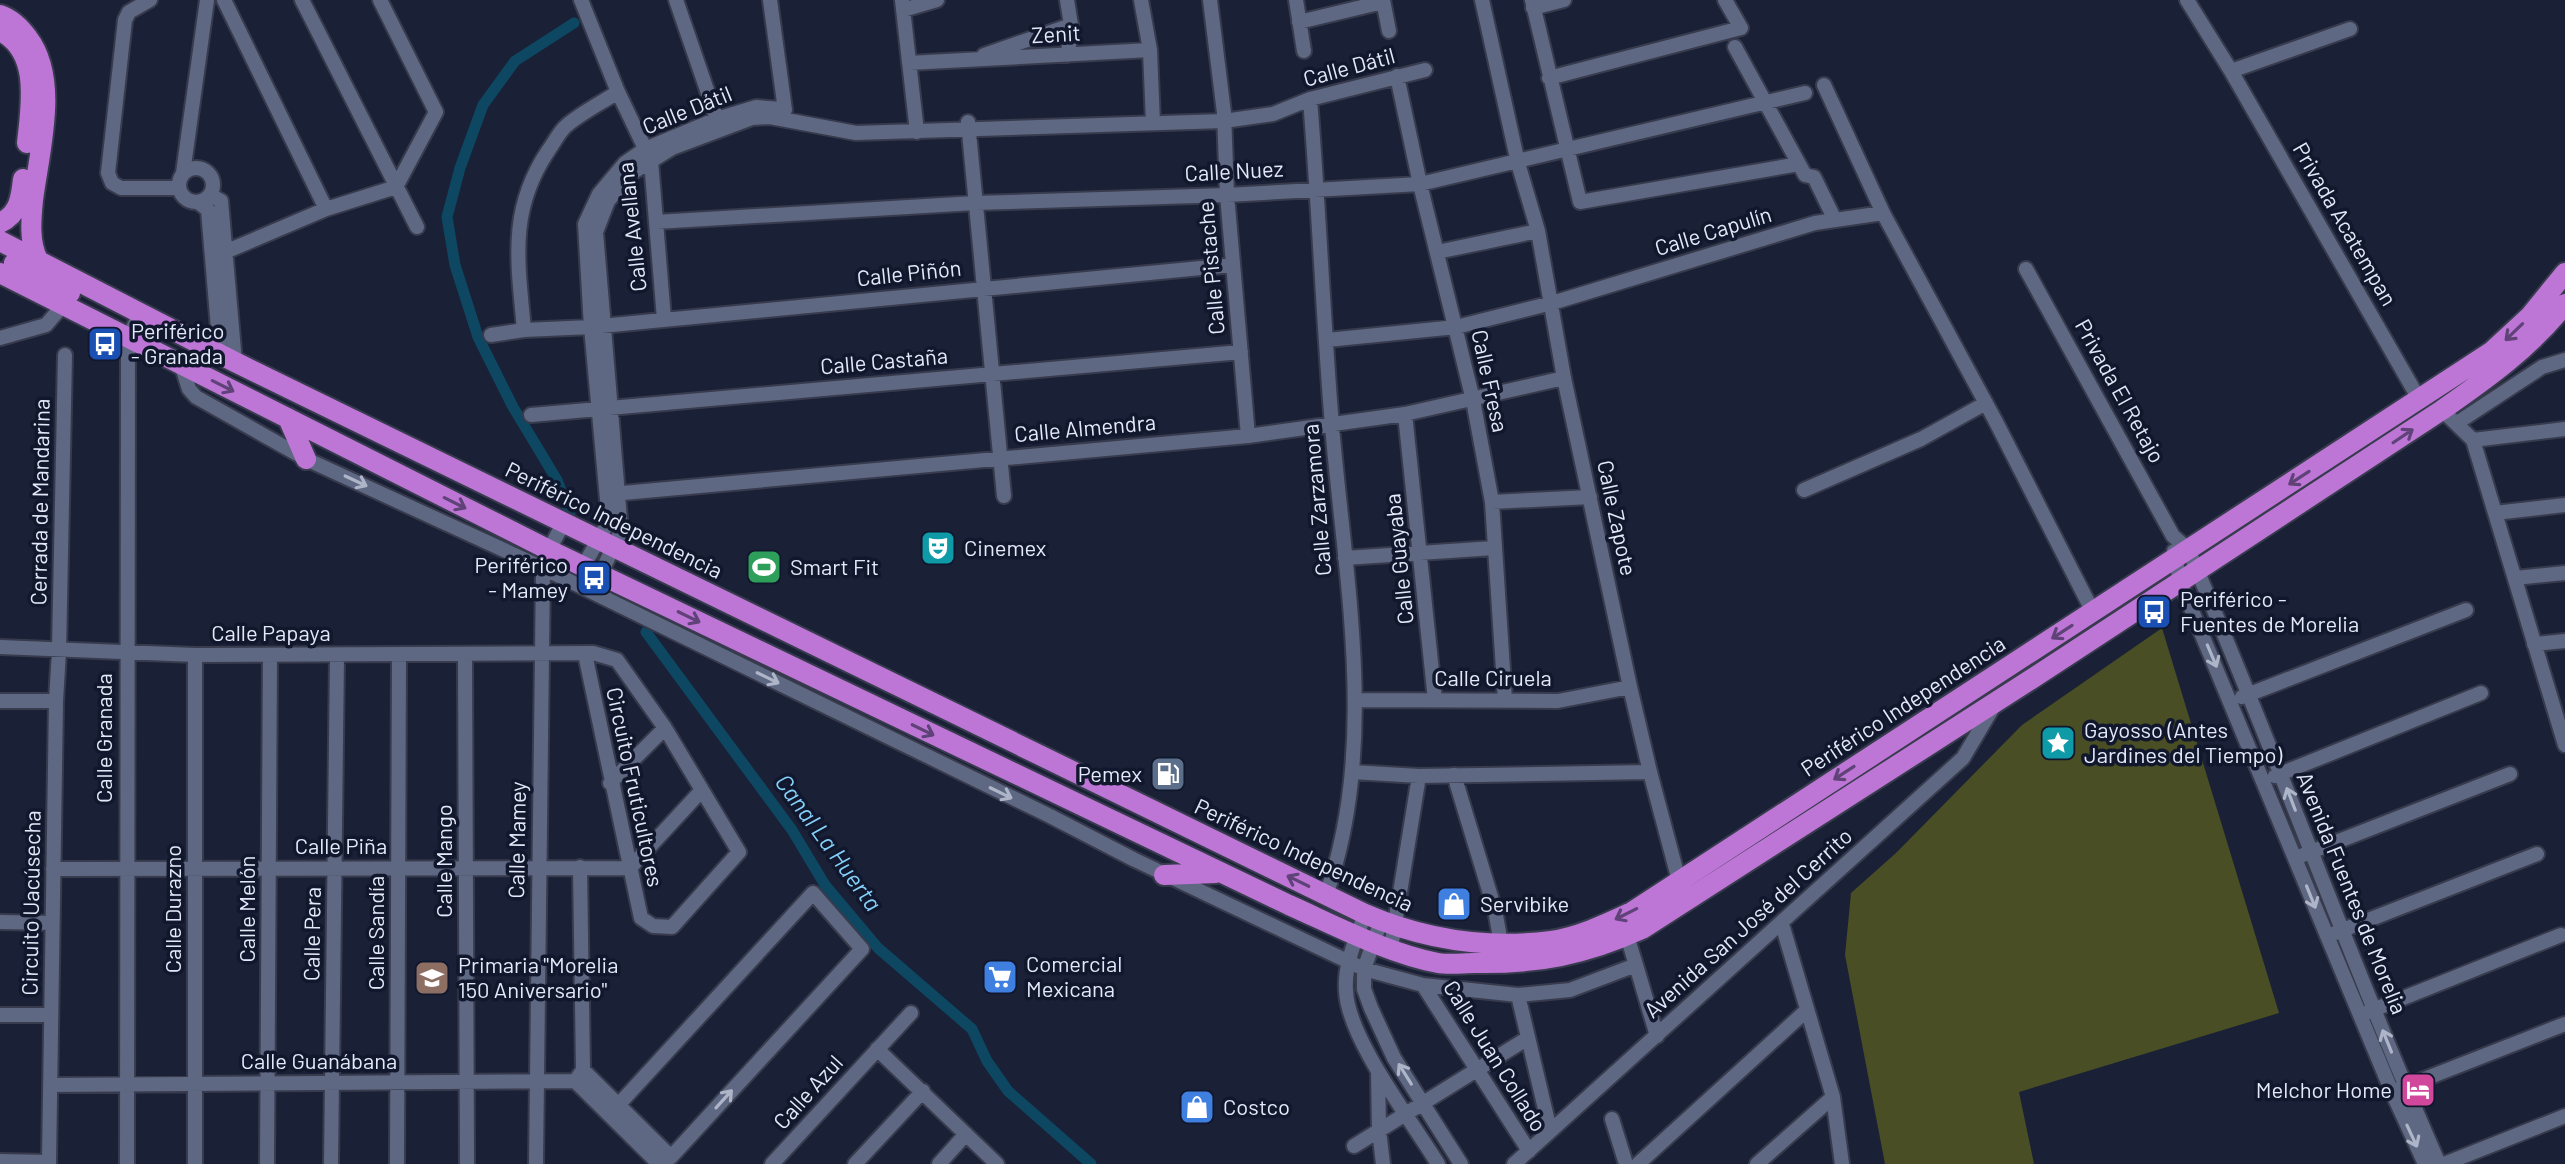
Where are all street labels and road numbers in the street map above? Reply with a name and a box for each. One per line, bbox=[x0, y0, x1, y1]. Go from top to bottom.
street label: Zenit bbox=[1031, 19, 1081, 47]
street label: Calle Dátil bbox=[1300, 41, 1398, 91]
street label: Calle Dátil bbox=[638, 79, 735, 139]
street label: Privada Acatempan bbox=[2289, 137, 2403, 310]
street label: Calle Nuez bbox=[1184, 154, 1284, 186]
street label: Calle Avellana bbox=[611, 161, 651, 293]
street label: Calle Pistache bbox=[1191, 200, 1229, 336]
street label: Calle Capulín bbox=[1651, 200, 1774, 260]
street label: Calle Piñón bbox=[855, 254, 962, 290]
street label: Privada El Retajo bbox=[2071, 314, 2171, 467]
street label: Calle Fresa bbox=[1467, 327, 1515, 434]
street label: Calle Castaña bbox=[819, 341, 949, 379]
street label: Cerrada de Mandarina bbox=[24, 398, 54, 606]
street label: Calle Almendra bbox=[1013, 408, 1157, 446]
street label: Calle Zarzamora bbox=[1296, 423, 1336, 577]
street label: Periférico Independencia bbox=[502, 455, 727, 583]
street label: Calle Zapote bbox=[1593, 458, 1643, 578]
street label: Calle Guayaba bbox=[1378, 492, 1418, 626]
street label: Calle Papaya bbox=[211, 619, 331, 645]
street label: Periférico Independencia bbox=[1795, 629, 2009, 781]
street label: Calle Ciruela bbox=[1434, 664, 1552, 690]
street label: Calle Granada bbox=[90, 673, 116, 803]
street label: Circuito Fruticultores bbox=[602, 685, 670, 889]
street label: Avenida Fuentes de Morelia bbox=[2292, 768, 2413, 1017]
street label: Calle Mamey bbox=[502, 781, 530, 899]
street label: Periférico Independencia bbox=[1191, 792, 1418, 916]
street label: Calle Mango bbox=[430, 804, 456, 918]
street label: Circuito Uacúsecha bbox=[15, 810, 45, 996]
street label: Avenida San José del Cerrito bbox=[1638, 822, 1857, 1023]
street label: Calle Piña bbox=[295, 832, 387, 858]
street label: Calle Durazno bbox=[159, 845, 185, 973]
street label: Calle Melón bbox=[233, 856, 259, 962]
street label: Calle Sandía bbox=[362, 876, 388, 990]
street label: Calle Pera bbox=[297, 887, 325, 981]
street label: Calle Juan Collado bbox=[1439, 975, 1553, 1136]
street label: Calle Guanábana bbox=[241, 1047, 397, 1073]
street label: Calle Azul bbox=[767, 1049, 847, 1134]

